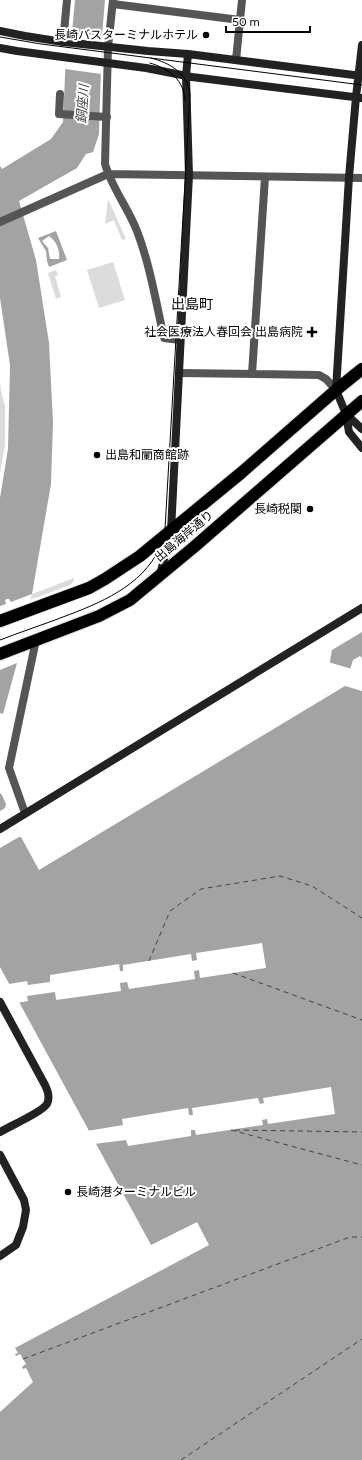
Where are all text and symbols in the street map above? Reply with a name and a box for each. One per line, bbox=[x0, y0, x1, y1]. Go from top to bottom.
scale bar bbox=[226, 8, 310, 34]
text: 50 m bbox=[232, 15, 260, 29]
place label: 長崎バスターミナルホテル bbox=[54, 28, 198, 42]
marker: 長崎バスターミナルホテル bbox=[201, 30, 211, 40]
water label: 銅座川 bbox=[74, 82, 91, 124]
district label: 出島町 bbox=[171, 296, 213, 313]
place label: 社会医療法人春回会 出島病院 bbox=[144, 325, 303, 339]
marker: 社会医療法人春回会 出島病院 bbox=[306, 326, 318, 338]
place label: 出島和蘭商館跡 bbox=[105, 448, 189, 462]
marker: 出島和蘭商館跡 bbox=[92, 450, 102, 460]
place label: 長崎税関 bbox=[254, 502, 302, 516]
marker: 長崎税関 bbox=[305, 504, 315, 514]
street label: 出島海岸通り bbox=[152, 507, 216, 565]
place label: 長崎港ターミナルビル bbox=[76, 1185, 196, 1199]
marker: 長崎港ターミナルビル bbox=[63, 1187, 73, 1197]

